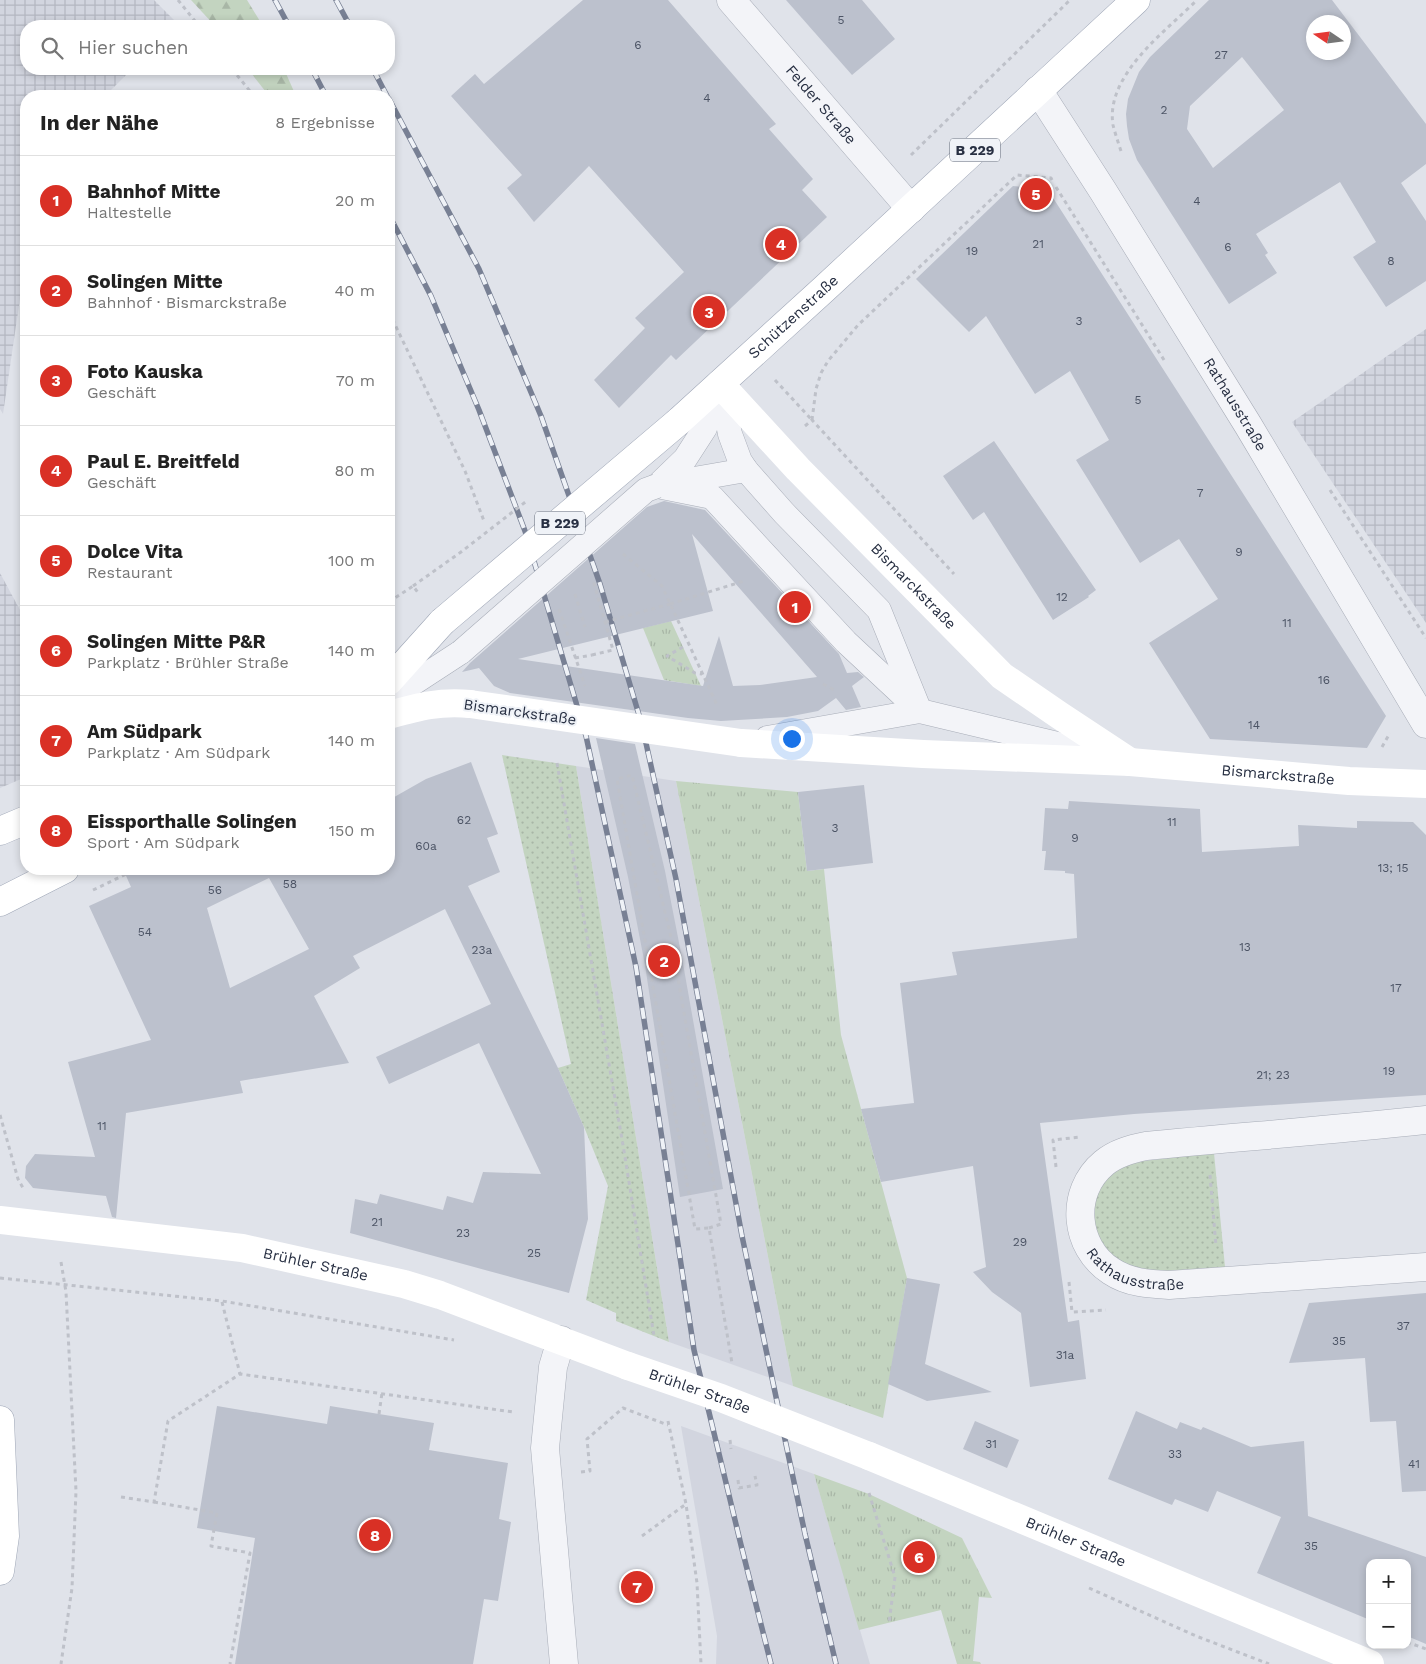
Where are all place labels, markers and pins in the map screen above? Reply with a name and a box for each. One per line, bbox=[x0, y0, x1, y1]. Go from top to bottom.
pin: 5 bbox=[1020, 175, 1052, 213]
pin: 4 bbox=[765, 225, 797, 263]
pin: 3 bbox=[693, 293, 725, 331]
pin: 1 bbox=[779, 588, 811, 626]
pin: 2 bbox=[648, 942, 680, 980]
pin: 8 bbox=[359, 1516, 391, 1554]
pin: 6 bbox=[903, 1538, 935, 1576]
pin: 7 bbox=[621, 1568, 653, 1606]

